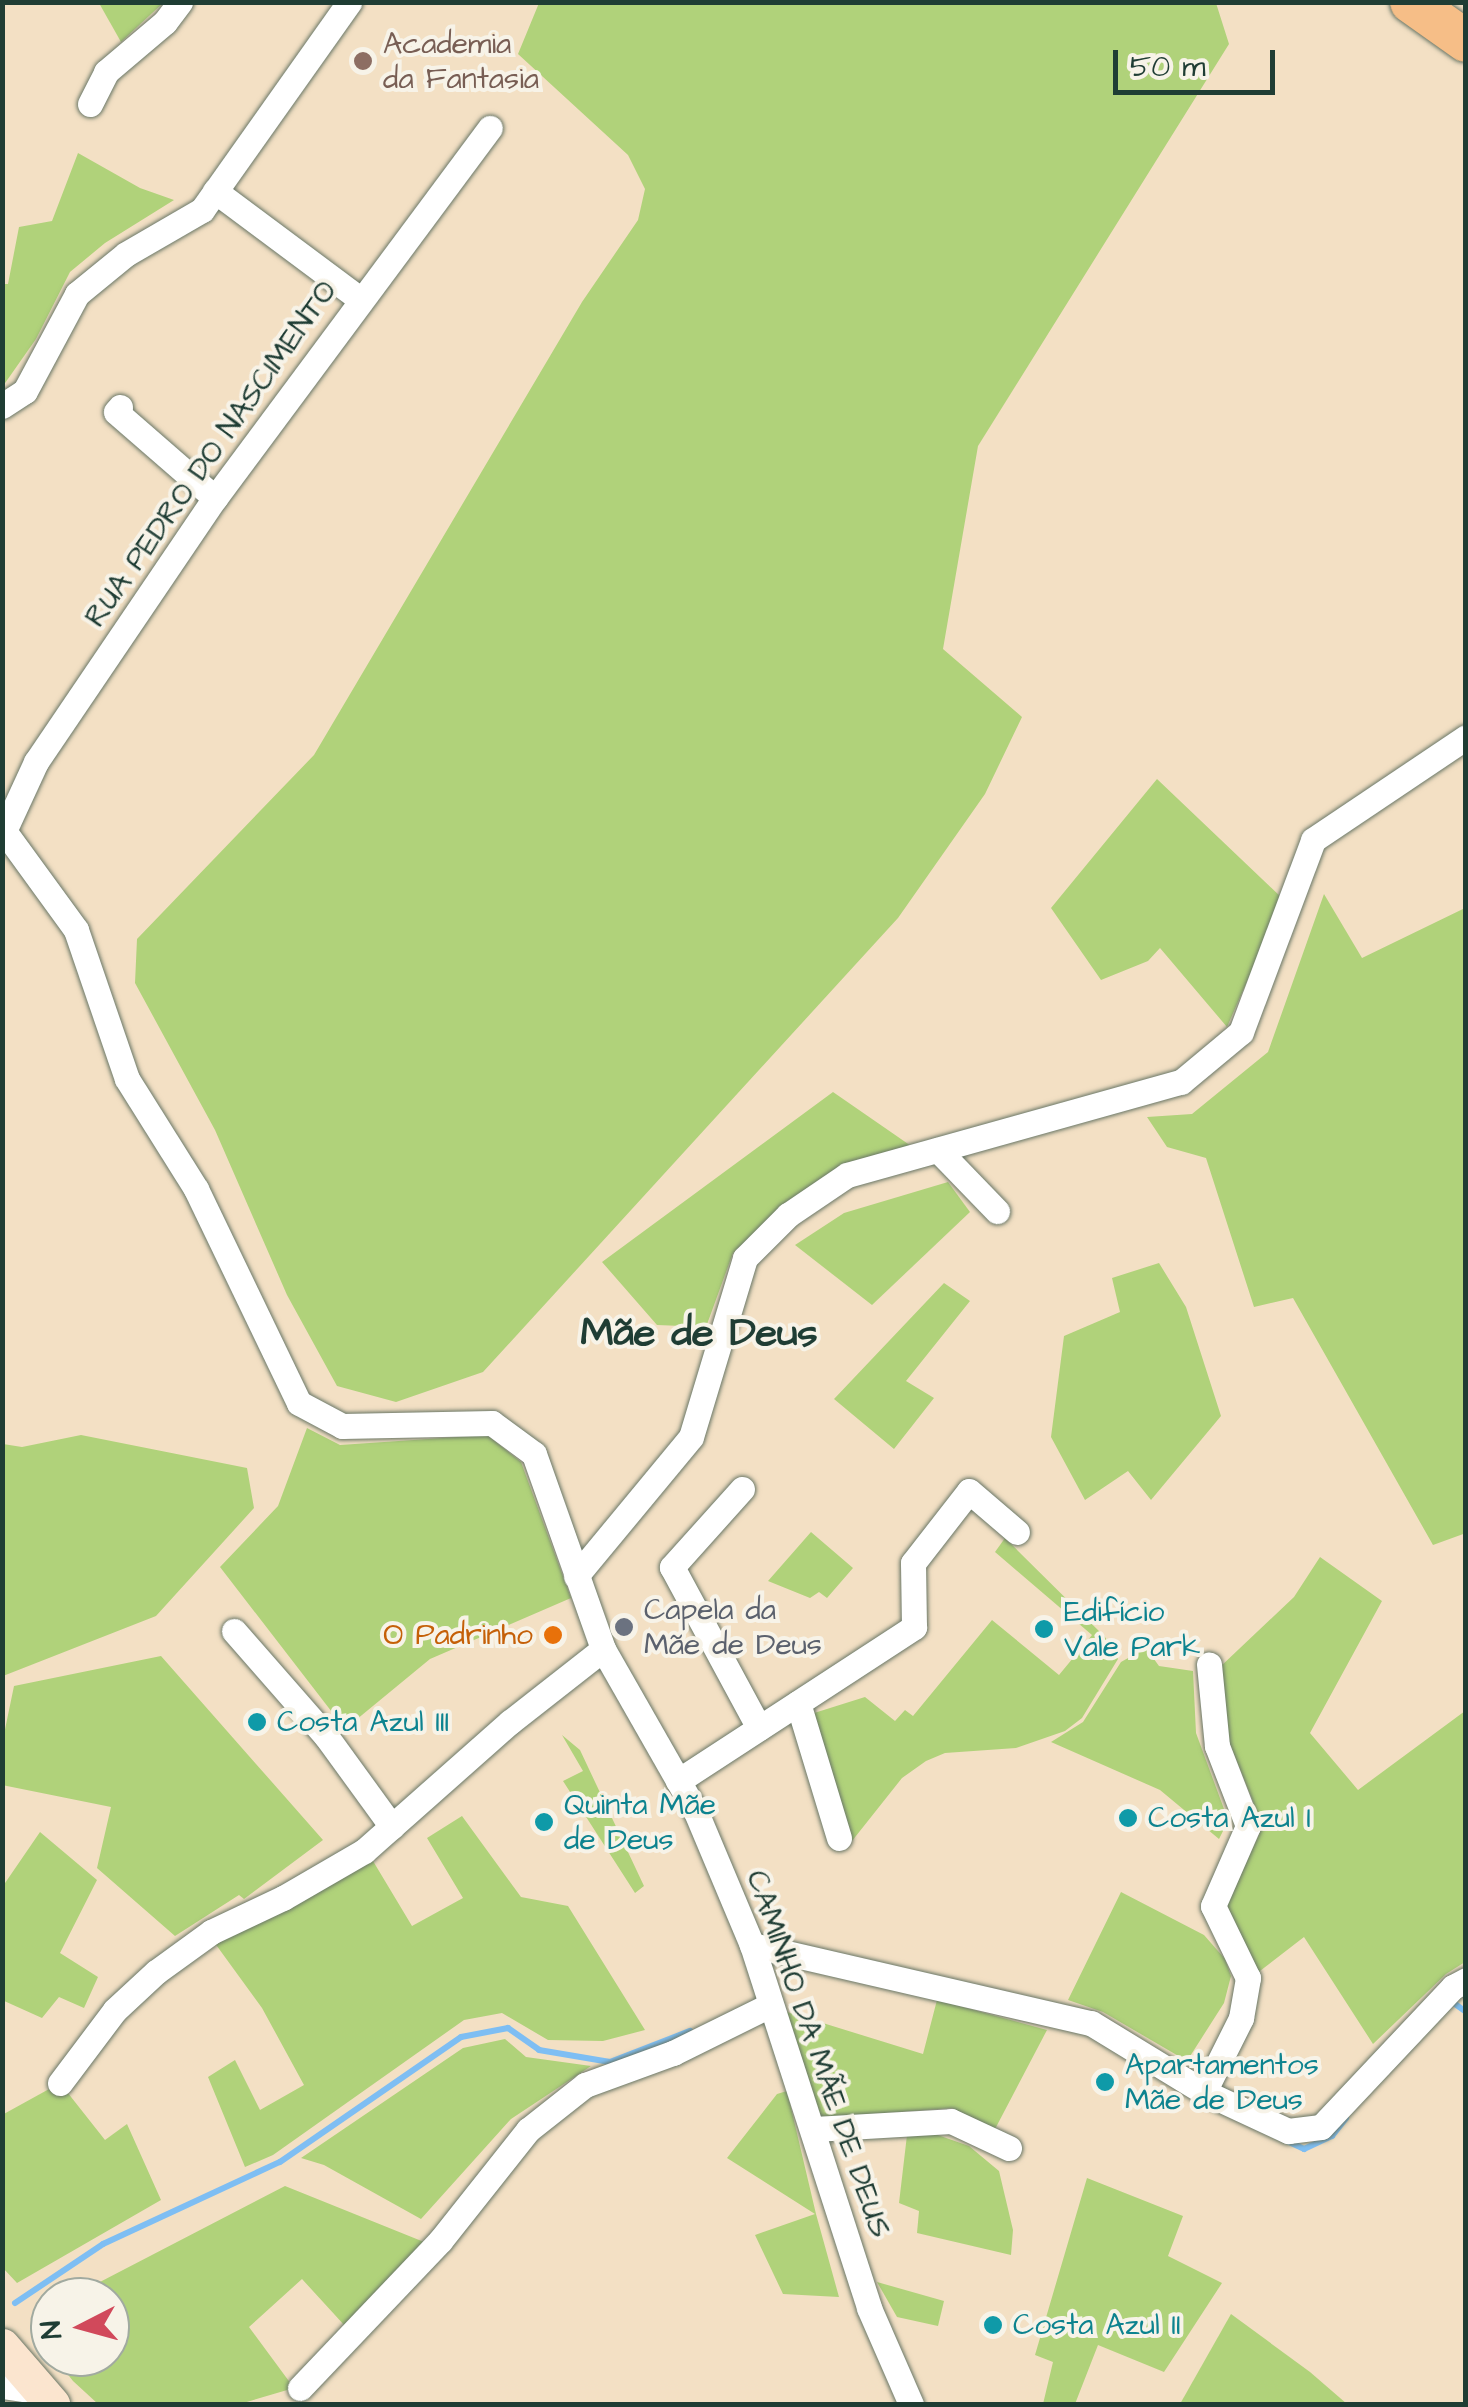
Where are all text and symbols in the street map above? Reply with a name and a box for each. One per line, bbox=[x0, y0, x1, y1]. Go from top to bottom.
place label: Academia da Fantasia bbox=[383, 26, 539, 96]
scale bar bbox=[1118, 30, 1280, 92]
text: 50 m bbox=[1130, 46, 1206, 88]
marker: Academia da Fantasia bbox=[352, 50, 374, 72]
street label: RUA PEDRO DO NASCIMENTO bbox=[77, 274, 345, 634]
district label: Mãe de Deus bbox=[580, 1310, 818, 1358]
place label: Capela da Mãe de Deus bbox=[644, 1592, 822, 1662]
place label: Edifício Vale Park bbox=[1064, 1594, 1200, 1664]
marker: Capela da Mãe de Deus bbox=[613, 1616, 635, 1638]
place label: O Padrinho bbox=[383, 1617, 533, 1653]
marker: Edifício Vale Park bbox=[1033, 1618, 1055, 1640]
marker: O Padrinho bbox=[542, 1624, 564, 1646]
place label: Costa Azul III bbox=[277, 1704, 449, 1740]
marker: Costa Azul III bbox=[246, 1711, 268, 1733]
place label: Quinta Mãe de Deus bbox=[564, 1787, 716, 1858]
place label: Costa Azul I bbox=[1148, 1800, 1311, 1836]
marker: Costa Azul I bbox=[1117, 1807, 1139, 1829]
marker: Quinta Mãe de Deus bbox=[533, 1811, 555, 1833]
street label: CAMINHO DA MÃE DE DEUS bbox=[738, 1866, 898, 2242]
place label: Apartamentos Mãe de Deus bbox=[1125, 2047, 1319, 2118]
marker: Apartamentos Mãe de Deus bbox=[1094, 2071, 1116, 2093]
north arrow bbox=[30, 2277, 130, 2377]
place label: Costa Azul II bbox=[1013, 2307, 1181, 2343]
marker: Costa Azul II bbox=[982, 2314, 1004, 2336]
text: N bbox=[31, 2319, 72, 2341]

